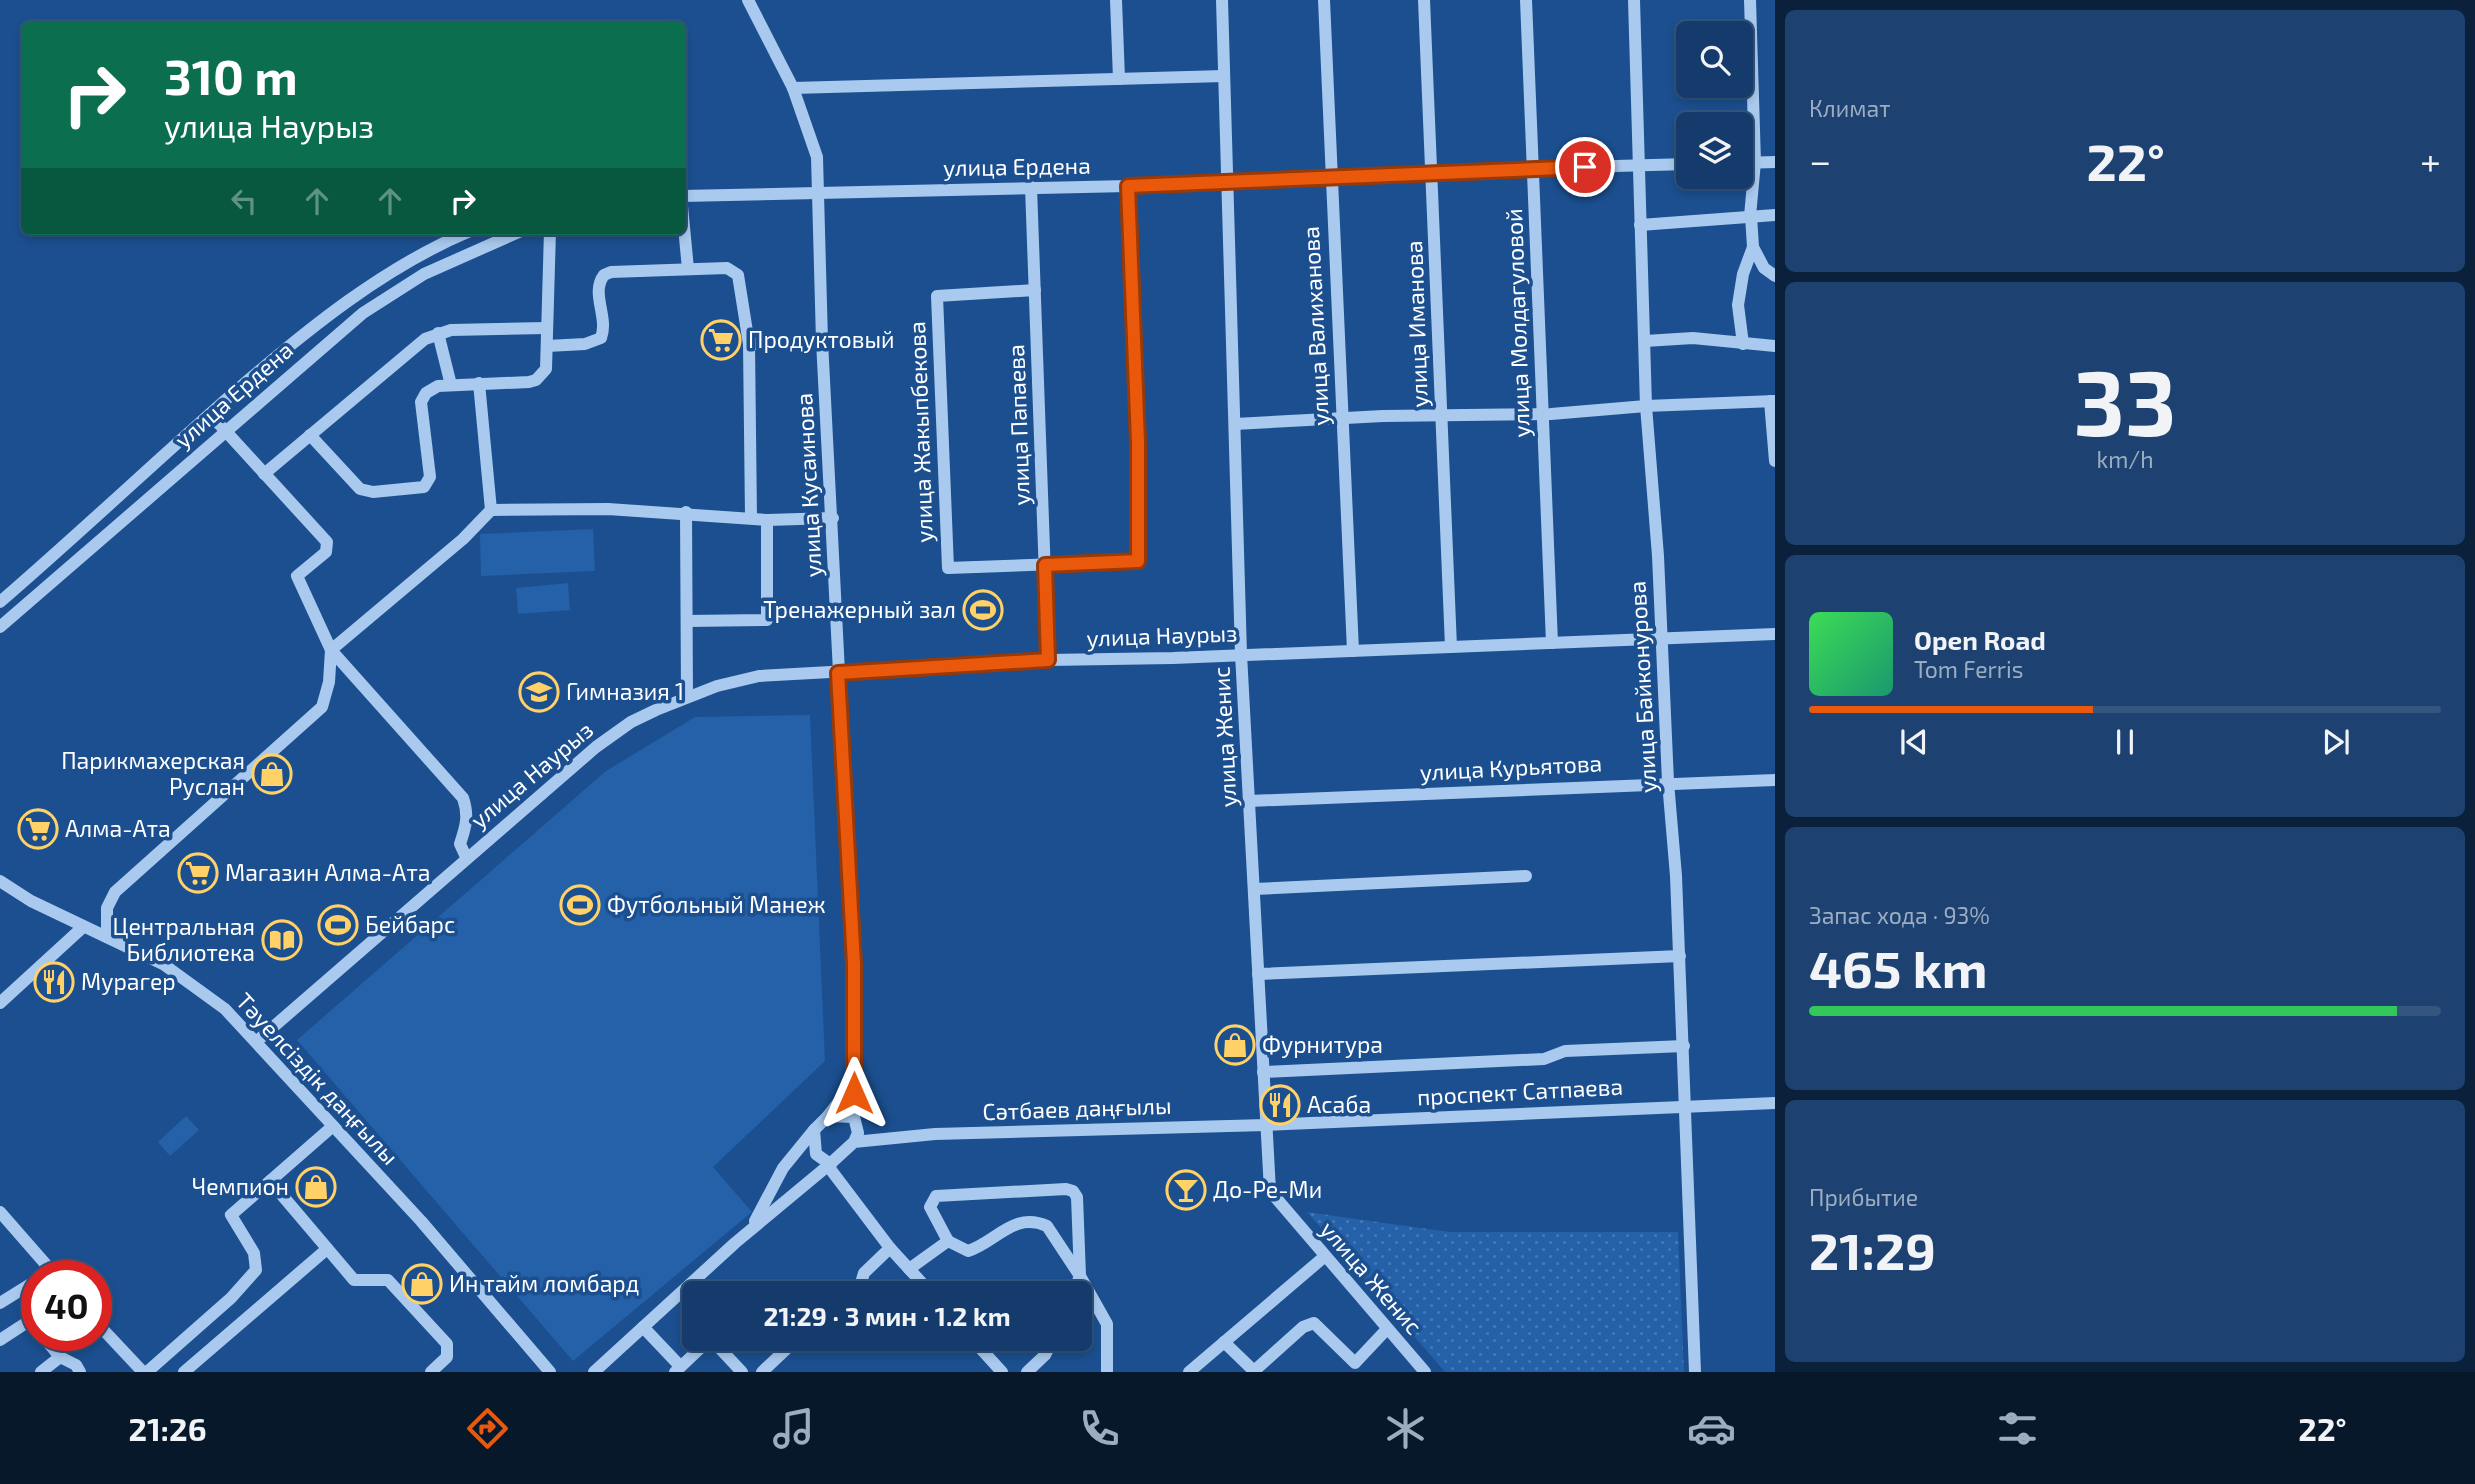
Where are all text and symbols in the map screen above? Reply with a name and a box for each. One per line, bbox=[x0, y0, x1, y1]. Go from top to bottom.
map controls bbox=[1676, 21, 1753, 189]
button: search bbox=[1676, 21, 1753, 98]
text: 310 m bbox=[164, 46, 298, 105]
icon: right bbox=[49, 49, 140, 140]
text: Климат bbox=[1809, 94, 1890, 122]
text: улица Наурыз bbox=[164, 106, 374, 144]
button: layers bbox=[1676, 112, 1753, 189]
text: 22° bbox=[2086, 129, 2165, 191]
pin bbox=[1555, 137, 1615, 197]
text: − bbox=[1809, 137, 1831, 183]
text: + bbox=[2420, 137, 2441, 183]
icon: arrive bbox=[1566, 148, 1604, 186]
street label: улица Ердена bbox=[943, 151, 1091, 182]
icon: left bbox=[225, 182, 263, 220]
icon: ahead bbox=[298, 182, 336, 220]
icon: ahead bbox=[371, 182, 409, 220]
icon: right bbox=[444, 182, 482, 220]
street label: улица Молдагуловой bbox=[1499, 208, 1536, 438]
street label: улица Валиханова bbox=[1296, 226, 1335, 426]
street label: улица Иманова bbox=[1399, 240, 1434, 408]
supermarket icon: Продуктовый bbox=[700, 319, 742, 361]
street label: улица Жакыпбекова bbox=[902, 321, 939, 543]
place label: Продуктовый bbox=[748, 325, 895, 354]
street label: улица Ердена bbox=[168, 335, 299, 454]
street label: улица Папаева bbox=[1001, 344, 1036, 506]
text: 33 bbox=[2073, 345, 2177, 454]
street label: улица Кусаинова bbox=[789, 392, 828, 578]
text: km/h bbox=[2096, 445, 2154, 473]
street label: улица Байконурова bbox=[1622, 580, 1663, 794]
sports icon: Тренажерный зал bbox=[962, 589, 1004, 631]
place label: Тренажерный зал bbox=[763, 595, 956, 623]
street label: улица Наурыз bbox=[1086, 618, 1238, 653]
text: Open Road bbox=[1914, 624, 2046, 655]
text: Tom Ferris bbox=[1914, 655, 2023, 683]
street label: улица Женис bbox=[1206, 666, 1243, 808]
school or university icon: Гимназия 1 bbox=[518, 671, 560, 713]
place label: Гимназия 1 bbox=[566, 677, 684, 705]
street label: улица Наурыз bbox=[464, 715, 599, 834]
icon: previous bbox=[1895, 723, 1933, 761]
icon: pause bbox=[2106, 723, 2144, 761]
icon: next bbox=[2317, 723, 2355, 761]
place label: Парикмахерская Руслан bbox=[61, 746, 245, 801]
street label: улица Курьятова bbox=[1419, 748, 1603, 787]
shop icon: Парикмахерская Руслан bbox=[251, 753, 293, 795]
supermarket icon: Алма-Ата bbox=[17, 808, 59, 850]
place label: Алма-Ата bbox=[65, 814, 171, 842]
supermarket icon: Магазин Алма-Ата bbox=[177, 852, 219, 894]
place label: Магазин Алма-Ата bbox=[225, 858, 430, 886]
sports icon: Футбольный Манеж bbox=[559, 884, 601, 926]
place label: Футбольный Манеж bbox=[607, 890, 826, 919]
text: Запас хода · 93% bbox=[1809, 901, 1990, 929]
sports icon: Бейбарс bbox=[317, 904, 359, 946]
place label: Бейбарс bbox=[365, 910, 455, 938]
place label: Центральная Библиотека bbox=[113, 912, 255, 966]
library icon: Центральная Библиотека bbox=[261, 919, 303, 961]
text: 465 km bbox=[1809, 936, 1988, 998]
restaurant icon: Мурагер bbox=[33, 961, 75, 1003]
place label: Мурагер bbox=[81, 967, 176, 996]
street label: Тәуелсіздік даңғылы bbox=[230, 987, 405, 1171]
shop icon: Фурнитура bbox=[1214, 1024, 1256, 1066]
place label: Фурнитура bbox=[1262, 1030, 1383, 1059]
position arrow bbox=[817, 1056, 891, 1130]
street label: проспект Сатпаева bbox=[1416, 1072, 1624, 1110]
restaurant icon: Асаба bbox=[1259, 1084, 1301, 1126]
place label: Асаба bbox=[1307, 1090, 1371, 1118]
street label: Сәтбаев даңғылы bbox=[982, 1091, 1172, 1125]
shop icon: Чемпион bbox=[295, 1166, 337, 1208]
bar icon: До-Ре-Ми bbox=[1165, 1169, 1207, 1211]
place label: Чемпион bbox=[192, 1172, 289, 1200]
place label: До-Ре-Ми bbox=[1213, 1175, 1322, 1203]
text: Прибытие bbox=[1809, 1183, 1918, 1211]
street label: улица Женис bbox=[1314, 1215, 1428, 1340]
text: 21:29 bbox=[1809, 1218, 1936, 1280]
speed limit sign: 40 bbox=[21, 1260, 112, 1351]
shop icon: Ин тайм ломбард bbox=[401, 1263, 443, 1305]
place label: Ин тайм ломбард bbox=[449, 1269, 639, 1297]
text: 21:29 · 3 мин · 1.2 km bbox=[763, 1300, 1011, 1331]
icon: directions bbox=[463, 1404, 512, 1453]
icon: music bbox=[769, 1404, 818, 1453]
icon: phone bbox=[1075, 1404, 1124, 1453]
icon: climate bbox=[1381, 1404, 1430, 1453]
icon: car bbox=[1687, 1404, 1736, 1453]
icon: filters bbox=[1993, 1404, 2042, 1453]
text: 21:26 bbox=[128, 1409, 207, 1447]
text: 22° bbox=[2298, 1409, 2347, 1447]

